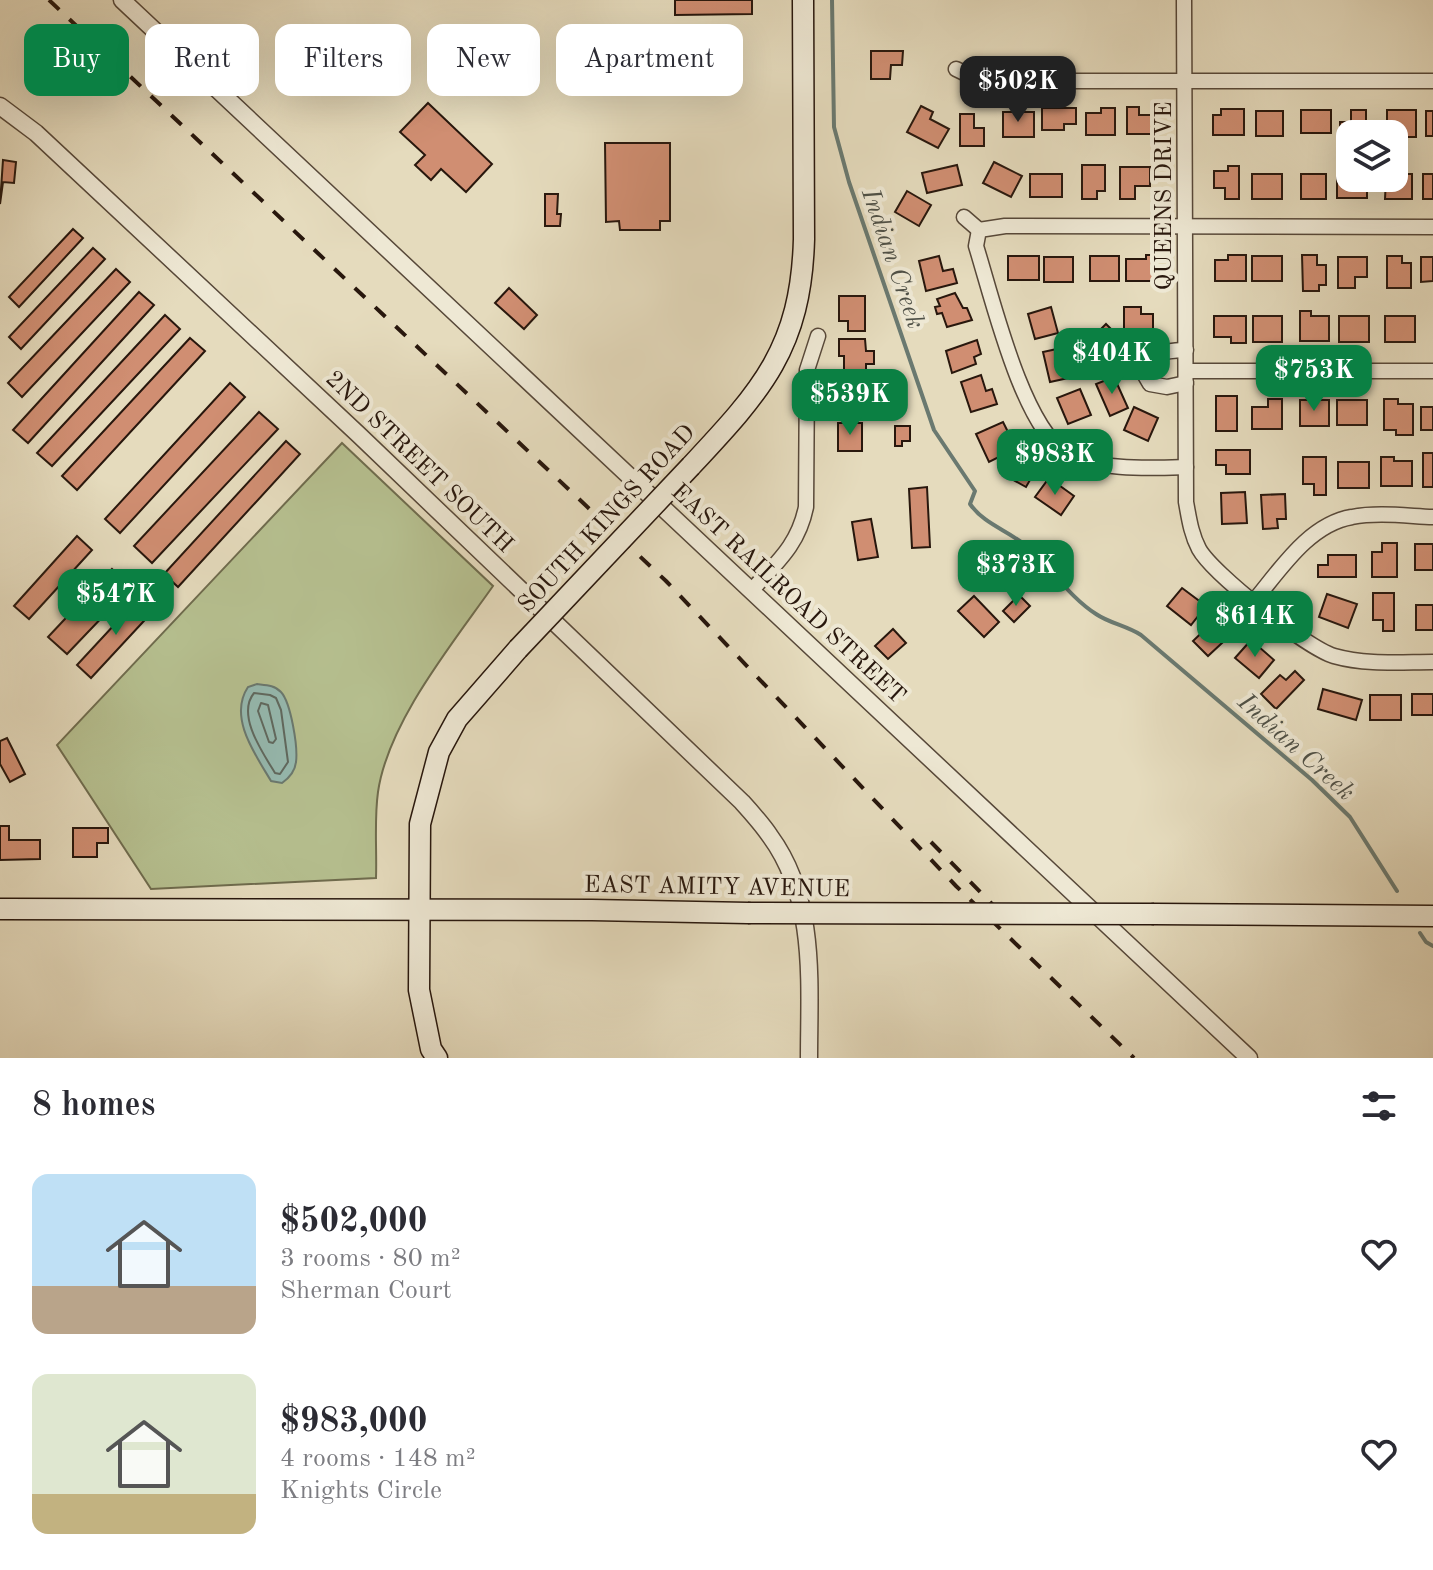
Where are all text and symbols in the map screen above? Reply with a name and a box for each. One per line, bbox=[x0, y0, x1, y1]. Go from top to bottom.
chip: Buy bbox=[24, 24, 129, 96]
chip: Rent bbox=[145, 24, 259, 96]
chip: Filters bbox=[275, 24, 411, 96]
chip: New bbox=[427, 24, 540, 96]
chip: Apartment bbox=[556, 24, 743, 96]
pin: $502K bbox=[962, 56, 1074, 124]
text: $502K bbox=[978, 69, 1058, 95]
street label: QUEENS DRIVE bbox=[1153, 101, 1177, 291]
map controls bbox=[1336, 120, 1408, 192]
button: layers bbox=[1336, 120, 1408, 192]
water label: Indian Creek bbox=[856, 184, 928, 332]
pin: $404K bbox=[1056, 328, 1168, 396]
text: $404K bbox=[1072, 341, 1152, 367]
pin: $753K bbox=[1258, 345, 1370, 413]
text: $753K bbox=[1274, 358, 1354, 384]
street label: 2ND STREET SOUTH bbox=[320, 367, 517, 558]
pin: $539K bbox=[794, 369, 906, 437]
text: $539K bbox=[810, 382, 890, 408]
street label: SOUTH KINGS ROAD bbox=[514, 421, 700, 618]
pin: $983K bbox=[999, 429, 1111, 497]
text: $983K bbox=[1015, 442, 1095, 468]
street label: EAST RAILROAD STREET bbox=[666, 480, 909, 709]
pin: $373K bbox=[960, 540, 1072, 608]
text: $373K bbox=[976, 553, 1056, 579]
pin: $547K bbox=[60, 569, 172, 637]
text: $547K bbox=[76, 582, 156, 608]
pin: $614K bbox=[1199, 591, 1311, 659]
text: $614K bbox=[1215, 604, 1295, 630]
water label: Indian Creek bbox=[1232, 688, 1359, 806]
street label: EAST AMITY AVENUE bbox=[584, 874, 850, 902]
icon: filters bbox=[1357, 1084, 1401, 1128]
text: 8 homes bbox=[32, 1089, 155, 1123]
text: $502,000 bbox=[280, 1205, 428, 1239]
icon: home bbox=[96, 1206, 192, 1302]
icon: heart bbox=[1357, 1232, 1401, 1276]
text: 3 rooms · 80 m² bbox=[280, 1246, 461, 1272]
text: Sherman Court bbox=[280, 1278, 452, 1304]
text: $983,000 bbox=[280, 1405, 428, 1439]
icon: home bbox=[96, 1406, 192, 1502]
icon: heart bbox=[1357, 1432, 1401, 1476]
text: 4 rooms · 148 m² bbox=[280, 1446, 476, 1472]
text: Knights Circle bbox=[280, 1478, 442, 1504]

